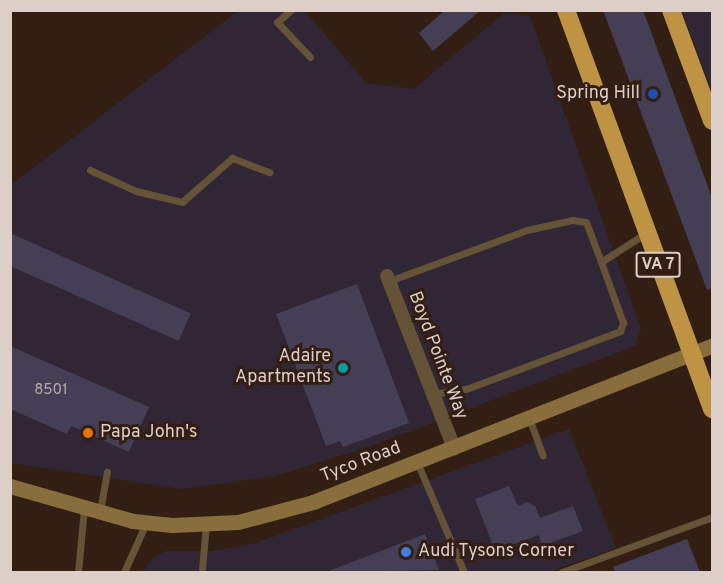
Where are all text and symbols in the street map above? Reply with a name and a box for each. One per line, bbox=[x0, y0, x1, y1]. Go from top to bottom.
place label: Spring Hill bbox=[556, 83, 640, 105]
marker: Spring Hill bbox=[644, 85, 662, 103]
road number: VA 7 bbox=[634, 252, 682, 278]
street label: Boyd Pointe Way bbox=[403, 289, 471, 423]
place label: Adaire Apartments bbox=[235, 347, 331, 389]
marker: Adaire Apartments bbox=[336, 361, 350, 375]
house number: 8501 bbox=[34, 382, 68, 400]
place label: Papa John's bbox=[100, 422, 197, 444]
marker: Papa John's bbox=[81, 426, 95, 440]
street label: Tyco Road bbox=[318, 438, 404, 488]
place label: Audi Tysons Corner bbox=[418, 541, 575, 563]
marker: Audi Tysons Corner bbox=[399, 545, 413, 559]

